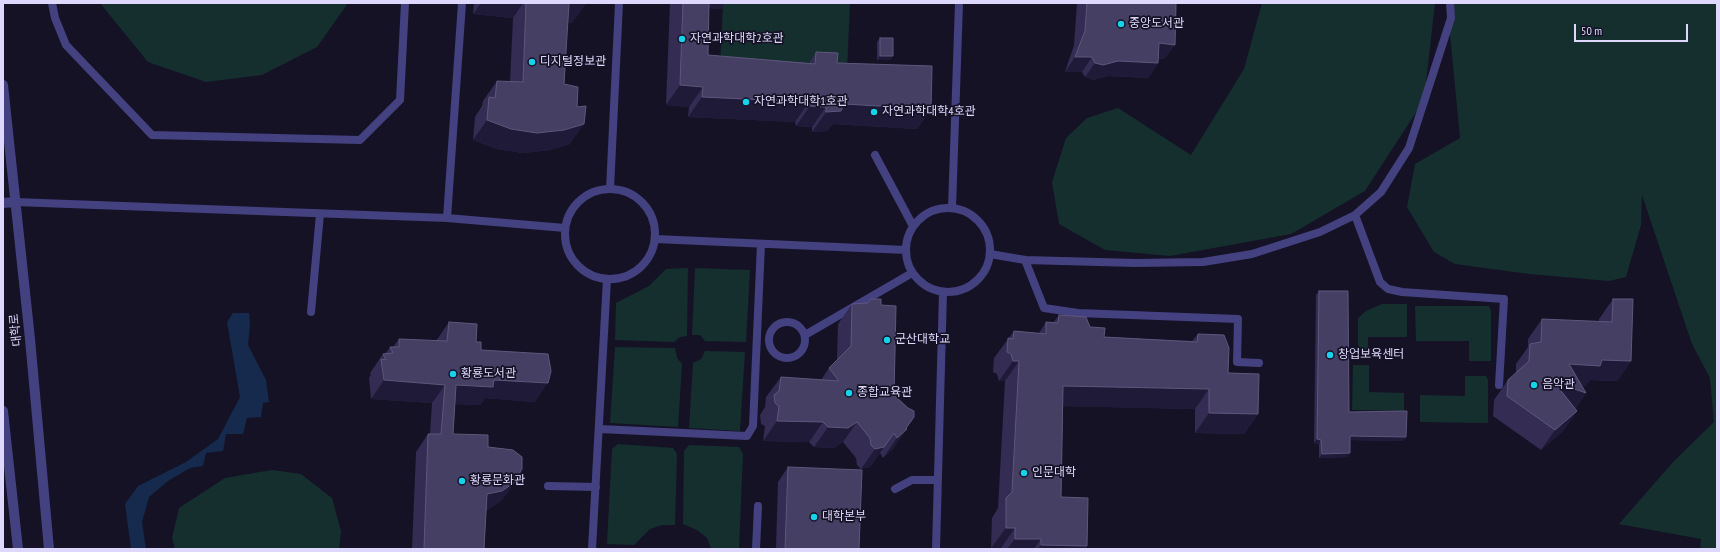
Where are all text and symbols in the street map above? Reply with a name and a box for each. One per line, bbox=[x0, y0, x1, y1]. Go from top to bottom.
scale bar bbox=[1576, 16, 1690, 42]
place label: 중앙도서관 bbox=[1129, 17, 1184, 31]
marker: 중앙도서관 bbox=[1116, 19, 1126, 29]
text: 50 m bbox=[1581, 23, 1602, 38]
place label: 자연과학대학2호관 bbox=[690, 32, 784, 46]
marker: 자연과학대학2호관 bbox=[677, 34, 687, 44]
place label: 디지털정보관 bbox=[540, 55, 606, 69]
marker: 디지털정보관 bbox=[527, 57, 537, 67]
place label: 자연과학대학1호관 bbox=[754, 95, 848, 109]
marker: 자연과학대학1호관 bbox=[741, 97, 751, 107]
place label: 자연과학대학4호관 bbox=[882, 105, 976, 119]
marker: 자연과학대학4호관 bbox=[869, 107, 879, 117]
street label: 대학로 bbox=[7, 313, 25, 347]
place label: 군산대학교 bbox=[895, 333, 950, 347]
marker: 군산대학교 bbox=[882, 335, 892, 345]
place label: 창업보육센터 bbox=[1338, 348, 1404, 362]
marker: 창업보육센터 bbox=[1325, 350, 1335, 360]
place label: 황룡도서관 bbox=[461, 367, 516, 381]
marker: 황룡도서관 bbox=[448, 369, 458, 379]
place label: 음악관 bbox=[1542, 378, 1575, 392]
marker: 음악관 bbox=[1529, 380, 1539, 390]
place label: 종합교육관 bbox=[857, 386, 912, 400]
marker: 종합교육관 bbox=[844, 388, 854, 398]
place label: 인문대학 bbox=[1032, 466, 1076, 480]
marker: 인문대학 bbox=[1019, 468, 1029, 478]
place label: 황룡문화관 bbox=[470, 474, 525, 488]
marker: 황룡문화관 bbox=[457, 476, 467, 486]
place label: 대학본부 bbox=[822, 510, 866, 524]
marker: 대학본부 bbox=[809, 512, 819, 522]

